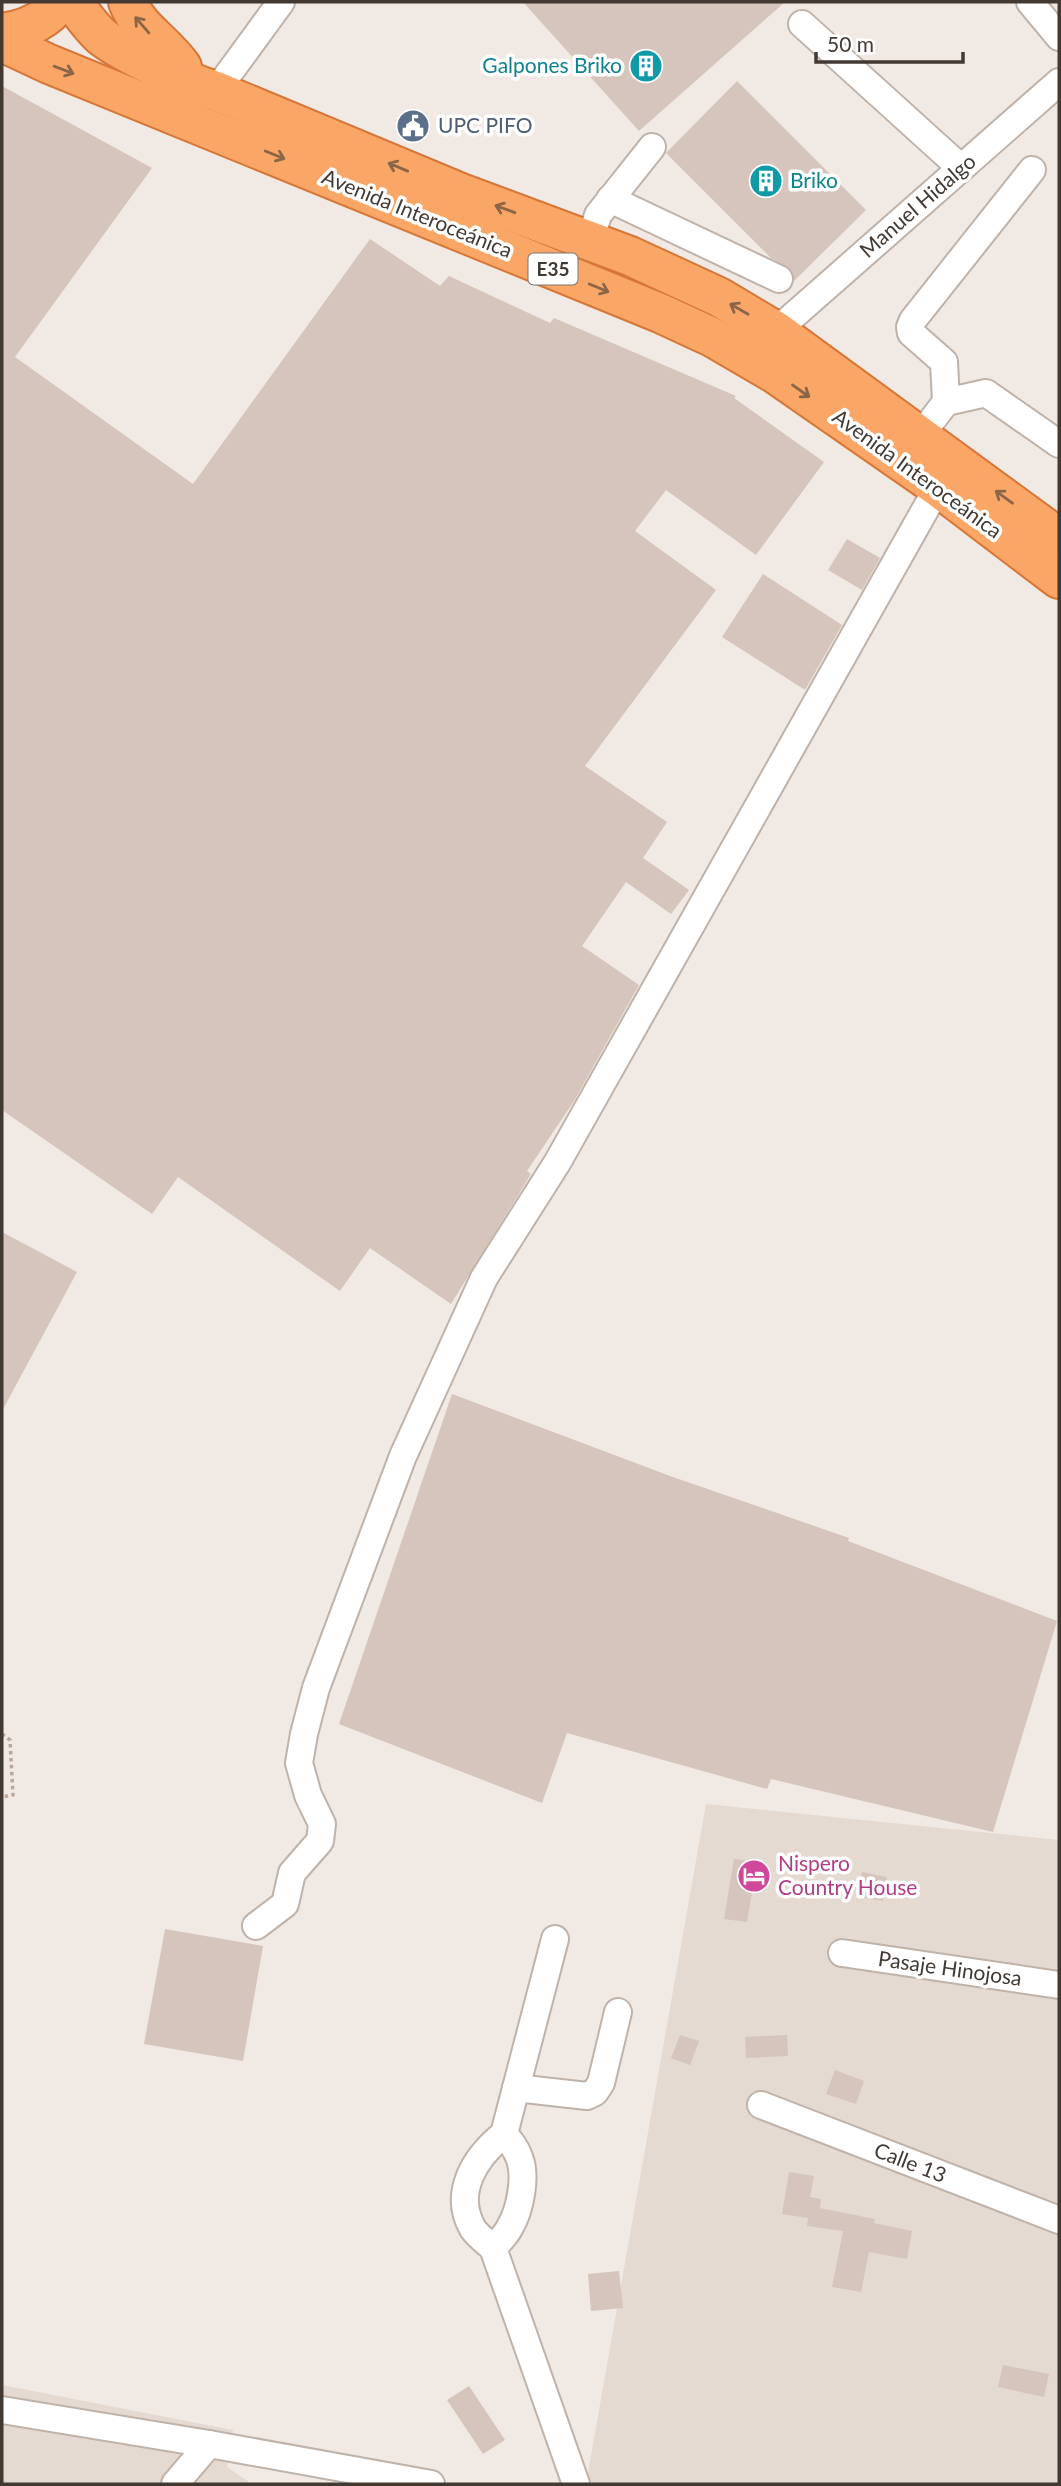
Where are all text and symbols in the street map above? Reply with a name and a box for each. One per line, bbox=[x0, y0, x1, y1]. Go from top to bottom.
one-way arrow bbox=[135, 17, 151, 35]
scale bar bbox=[816, 21, 963, 65]
text: 50 m bbox=[827, 31, 874, 56]
building icon: Galpones Briko bbox=[627, 47, 665, 85]
place label: Galpones Briko bbox=[482, 52, 622, 77]
one-way arrow bbox=[52, 65, 74, 77]
public building icon: UPC PIFO bbox=[394, 107, 432, 145]
place label: UPC PIFO bbox=[438, 112, 533, 137]
street label: Manuel Hidalgo bbox=[854, 148, 980, 262]
one-way arrow bbox=[263, 150, 285, 163]
one-way arrow bbox=[387, 160, 409, 173]
building icon: Briko bbox=[747, 162, 785, 200]
street label: Avenida Interoceánica bbox=[319, 163, 516, 262]
place label: Briko bbox=[790, 167, 838, 192]
one-way arrow bbox=[494, 202, 516, 214]
road number: E35 bbox=[528, 254, 578, 284]
one-way arrow bbox=[587, 282, 609, 295]
one-way arrow bbox=[729, 302, 749, 316]
one-way arrow bbox=[791, 384, 810, 398]
street label: Avenida Interoceánica bbox=[828, 403, 1007, 543]
one-way arrow bbox=[995, 490, 1014, 505]
place label: Nispero Country House bbox=[778, 1850, 917, 1899]
hotel icon: Nispero Country House bbox=[735, 1857, 773, 1895]
street label: Pasaje Hinojosa bbox=[877, 1945, 1024, 1990]
street label: Calle 13 bbox=[871, 2136, 950, 2187]

